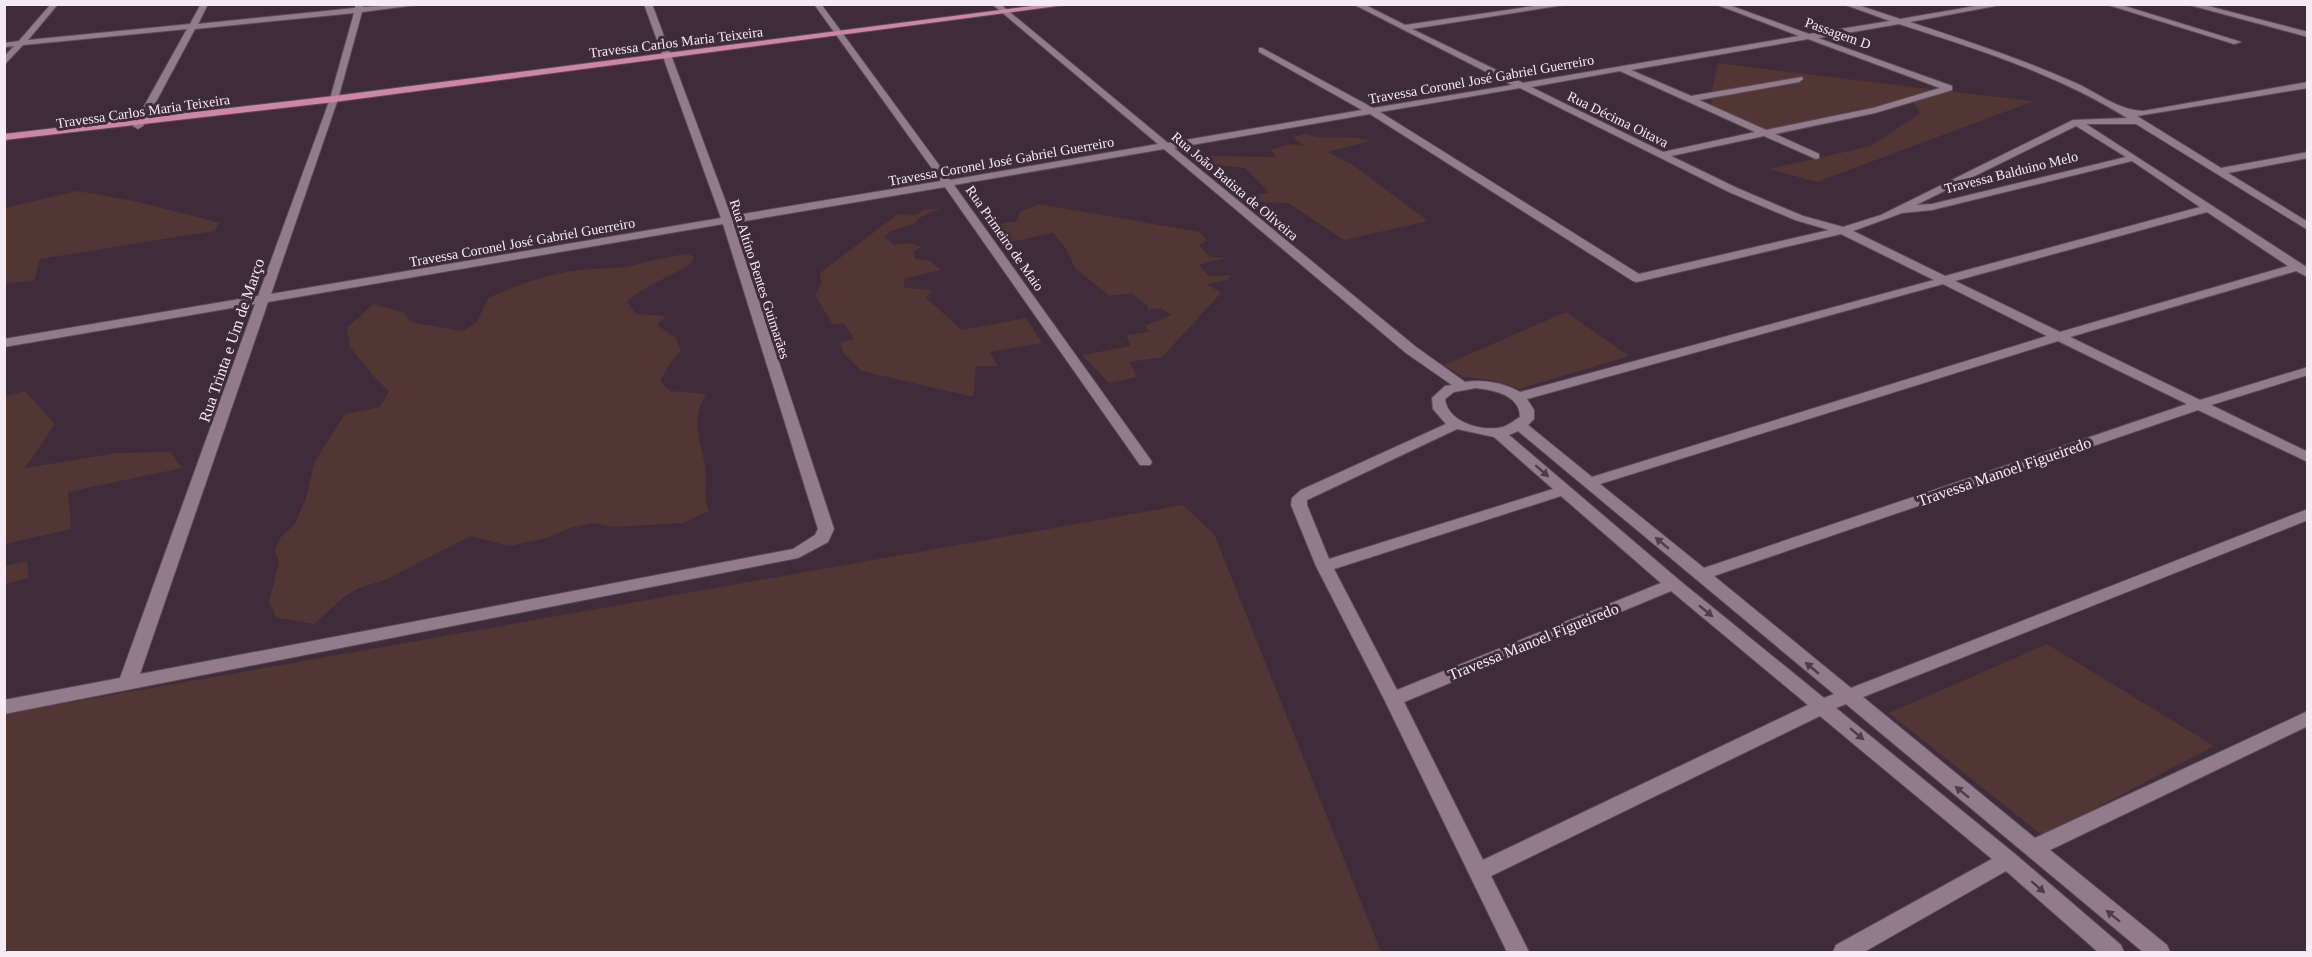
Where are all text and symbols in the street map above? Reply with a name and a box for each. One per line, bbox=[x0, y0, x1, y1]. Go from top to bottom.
street label: Passagem D bbox=[1803, 15, 1873, 52]
street label: Travessa Carlos Maria Teixeira bbox=[588, 24, 765, 61]
street label: Travessa Coronel José Gabriel Guerreiro bbox=[1367, 52, 1595, 107]
street label: Rua Décima Oitava bbox=[1565, 89, 1671, 151]
street label: Travessa Carlos Maria Teixeira bbox=[55, 92, 232, 131]
street label: Rua João Batista de Oliveira bbox=[1169, 129, 1301, 244]
street label: Travessa Coronel José Gabriel Guerreiro bbox=[887, 134, 1115, 189]
street label: Travessa Balduino Melo bbox=[1943, 149, 2079, 196]
street label: Rua Primeiro de Maio bbox=[963, 183, 1047, 294]
street label: Rua Altíno Bentes Guimarães bbox=[727, 198, 792, 361]
street label: Travessa Coronel José Gabriel Guerreiro bbox=[408, 215, 636, 270]
street label: Rua Trinta e Um de Março bbox=[195, 256, 268, 425]
street label: Travessa Manoel Figueiredo bbox=[1915, 434, 2094, 510]
one-way arrow bbox=[1534, 464, 1549, 477]
one-way arrow bbox=[1654, 536, 1670, 549]
street label: Travessa Manoel Figueiredo bbox=[1445, 599, 1621, 684]
one-way arrow bbox=[1698, 605, 1714, 618]
one-way arrow bbox=[1805, 662, 1820, 675]
one-way arrow bbox=[1849, 728, 1865, 741]
one-way arrow bbox=[1955, 786, 1970, 799]
one-way arrow bbox=[2030, 880, 2045, 893]
one-way arrow bbox=[2105, 909, 2121, 922]

